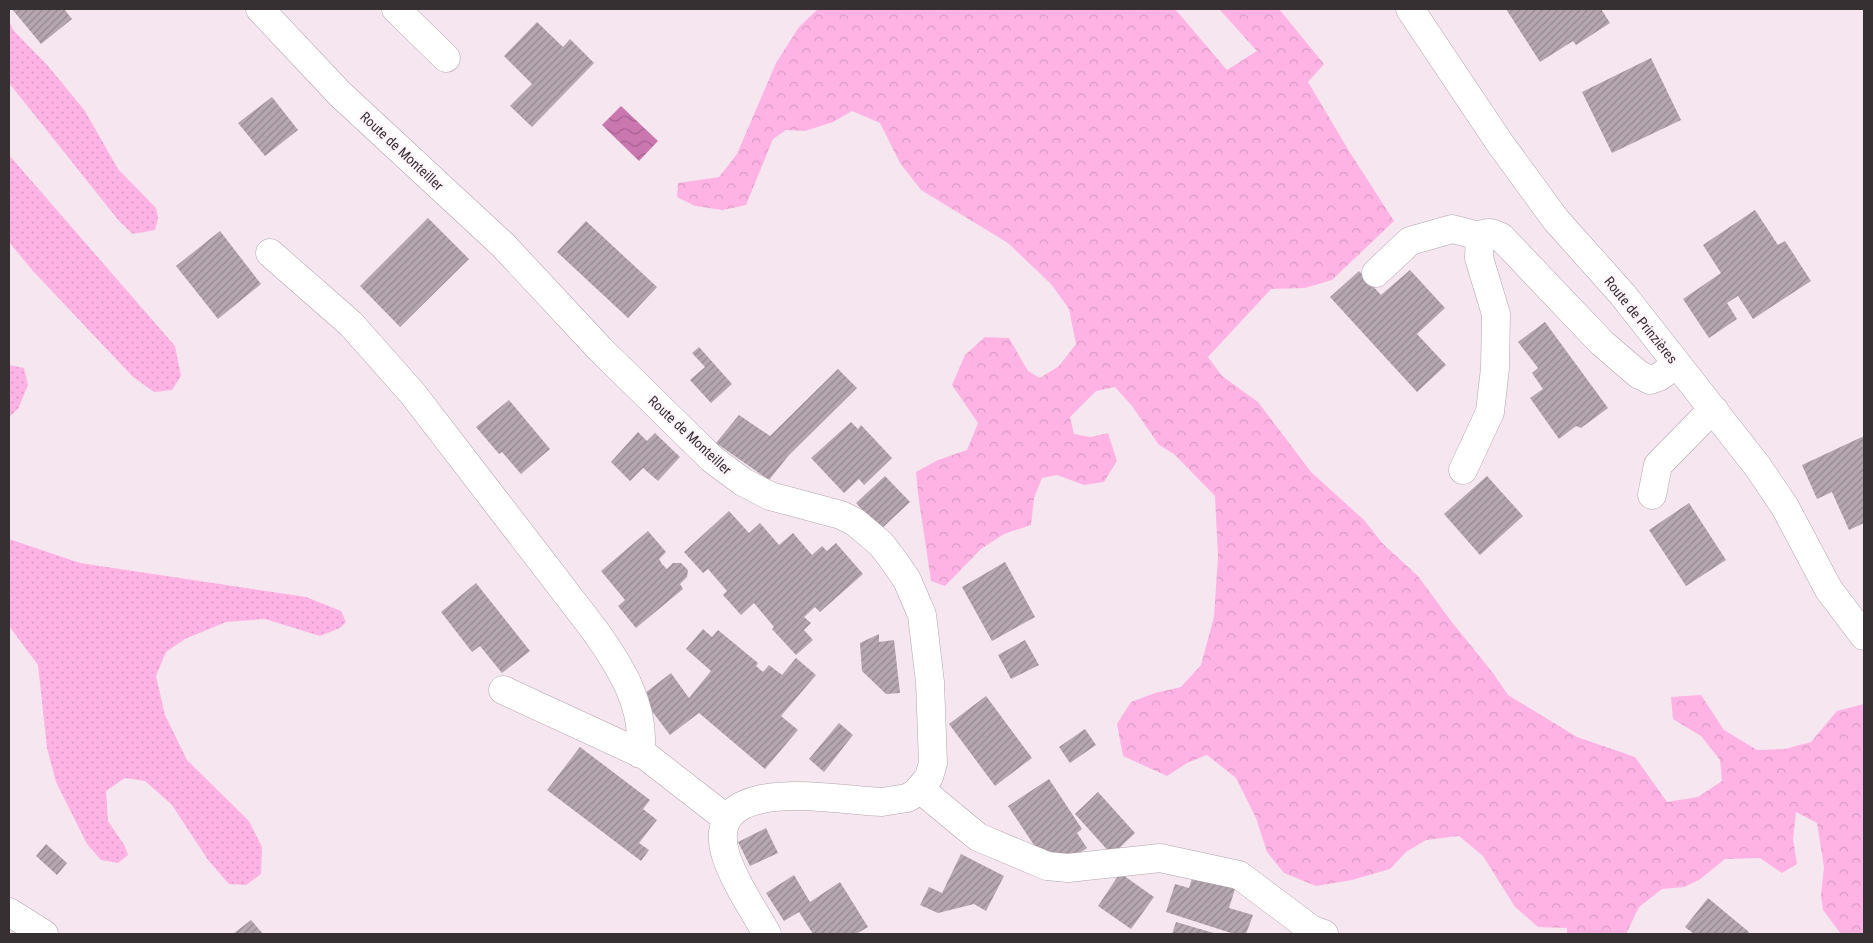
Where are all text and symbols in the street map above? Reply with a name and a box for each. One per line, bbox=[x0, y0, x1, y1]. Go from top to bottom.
street label: Route de Monteiller bbox=[357, 109, 447, 193]
street label: Route de Prinzières bbox=[1601, 273, 1681, 367]
street label: Route de Monteiller bbox=[645, 393, 735, 477]

